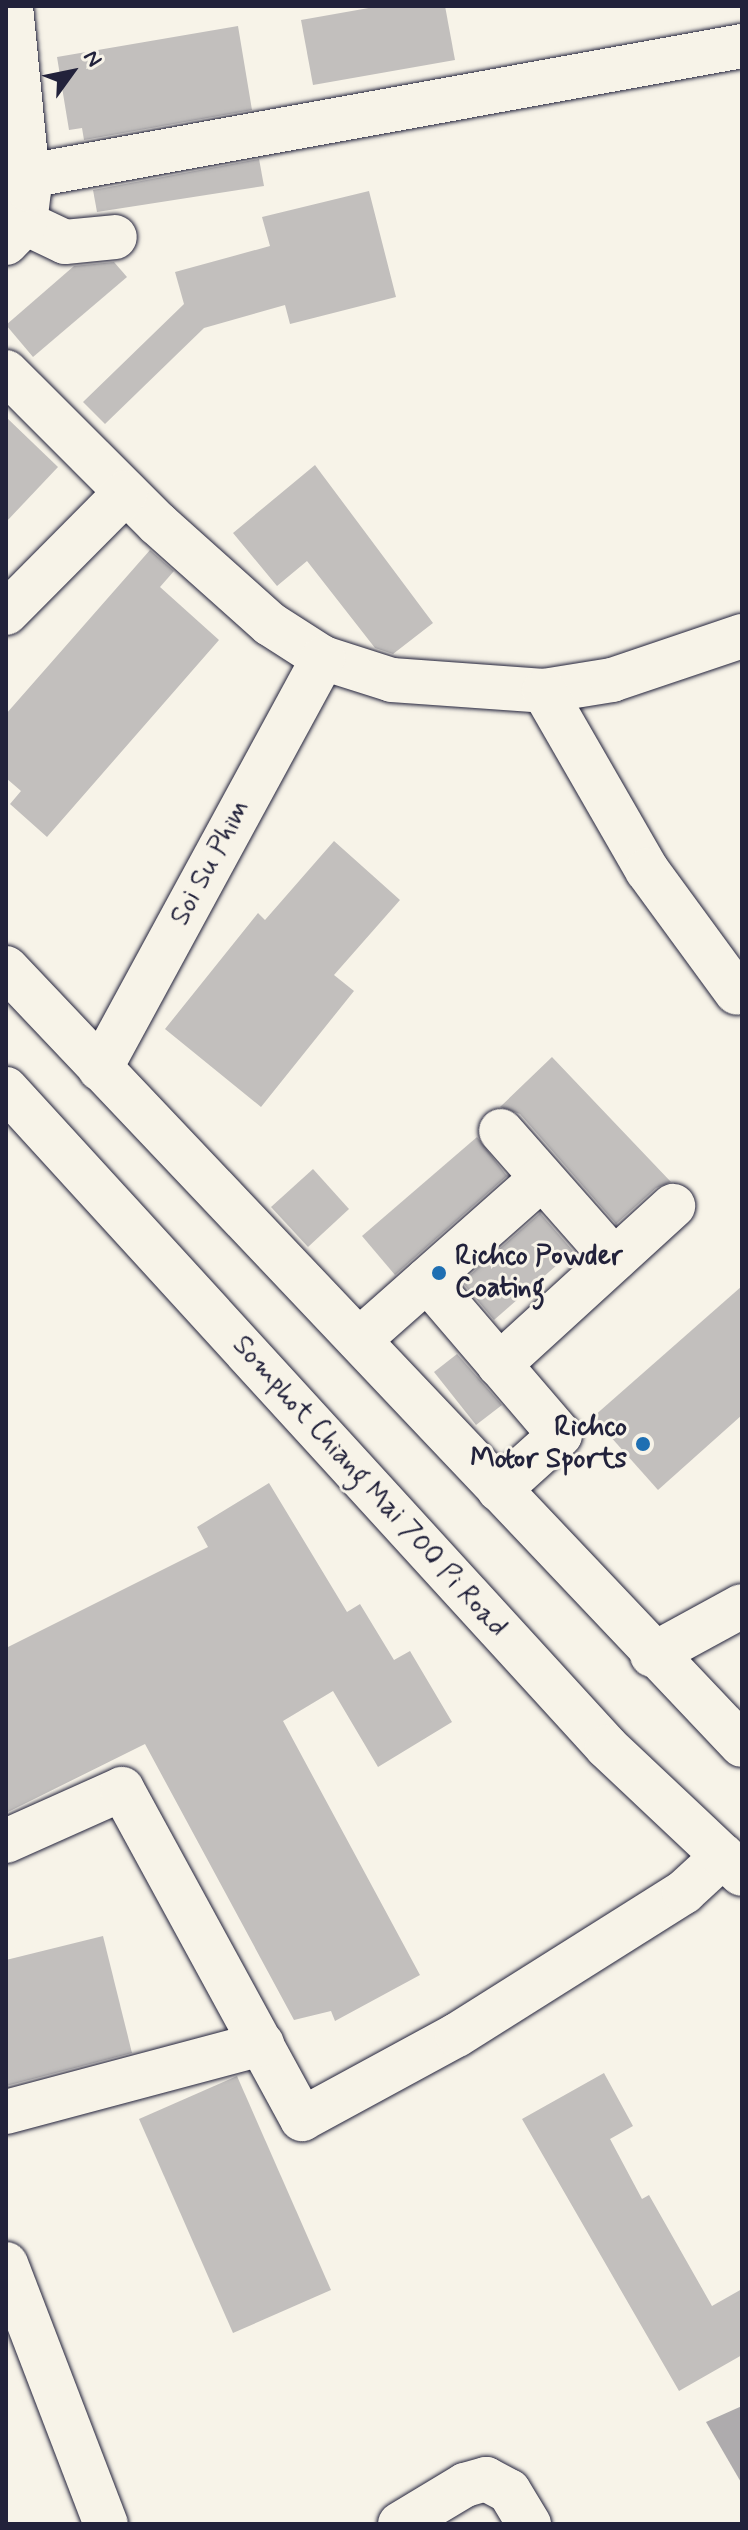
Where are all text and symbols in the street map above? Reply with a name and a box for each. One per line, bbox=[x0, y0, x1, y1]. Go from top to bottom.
north arrow bbox=[32, 32, 112, 112]
text: N bbox=[76, 45, 108, 73]
street label: Soi Su Phim bbox=[162, 791, 260, 935]
place label: Richco Powder Coating bbox=[455, 1240, 618, 1306]
marker: Richco Powder Coating bbox=[430, 1264, 448, 1282]
street label: Somphot Chiang Mai 700 Pi Road bbox=[221, 1325, 517, 1649]
place label: Richco Motor Sports bbox=[470, 1411, 627, 1477]
marker: Richco Motor Sports bbox=[634, 1435, 652, 1453]

